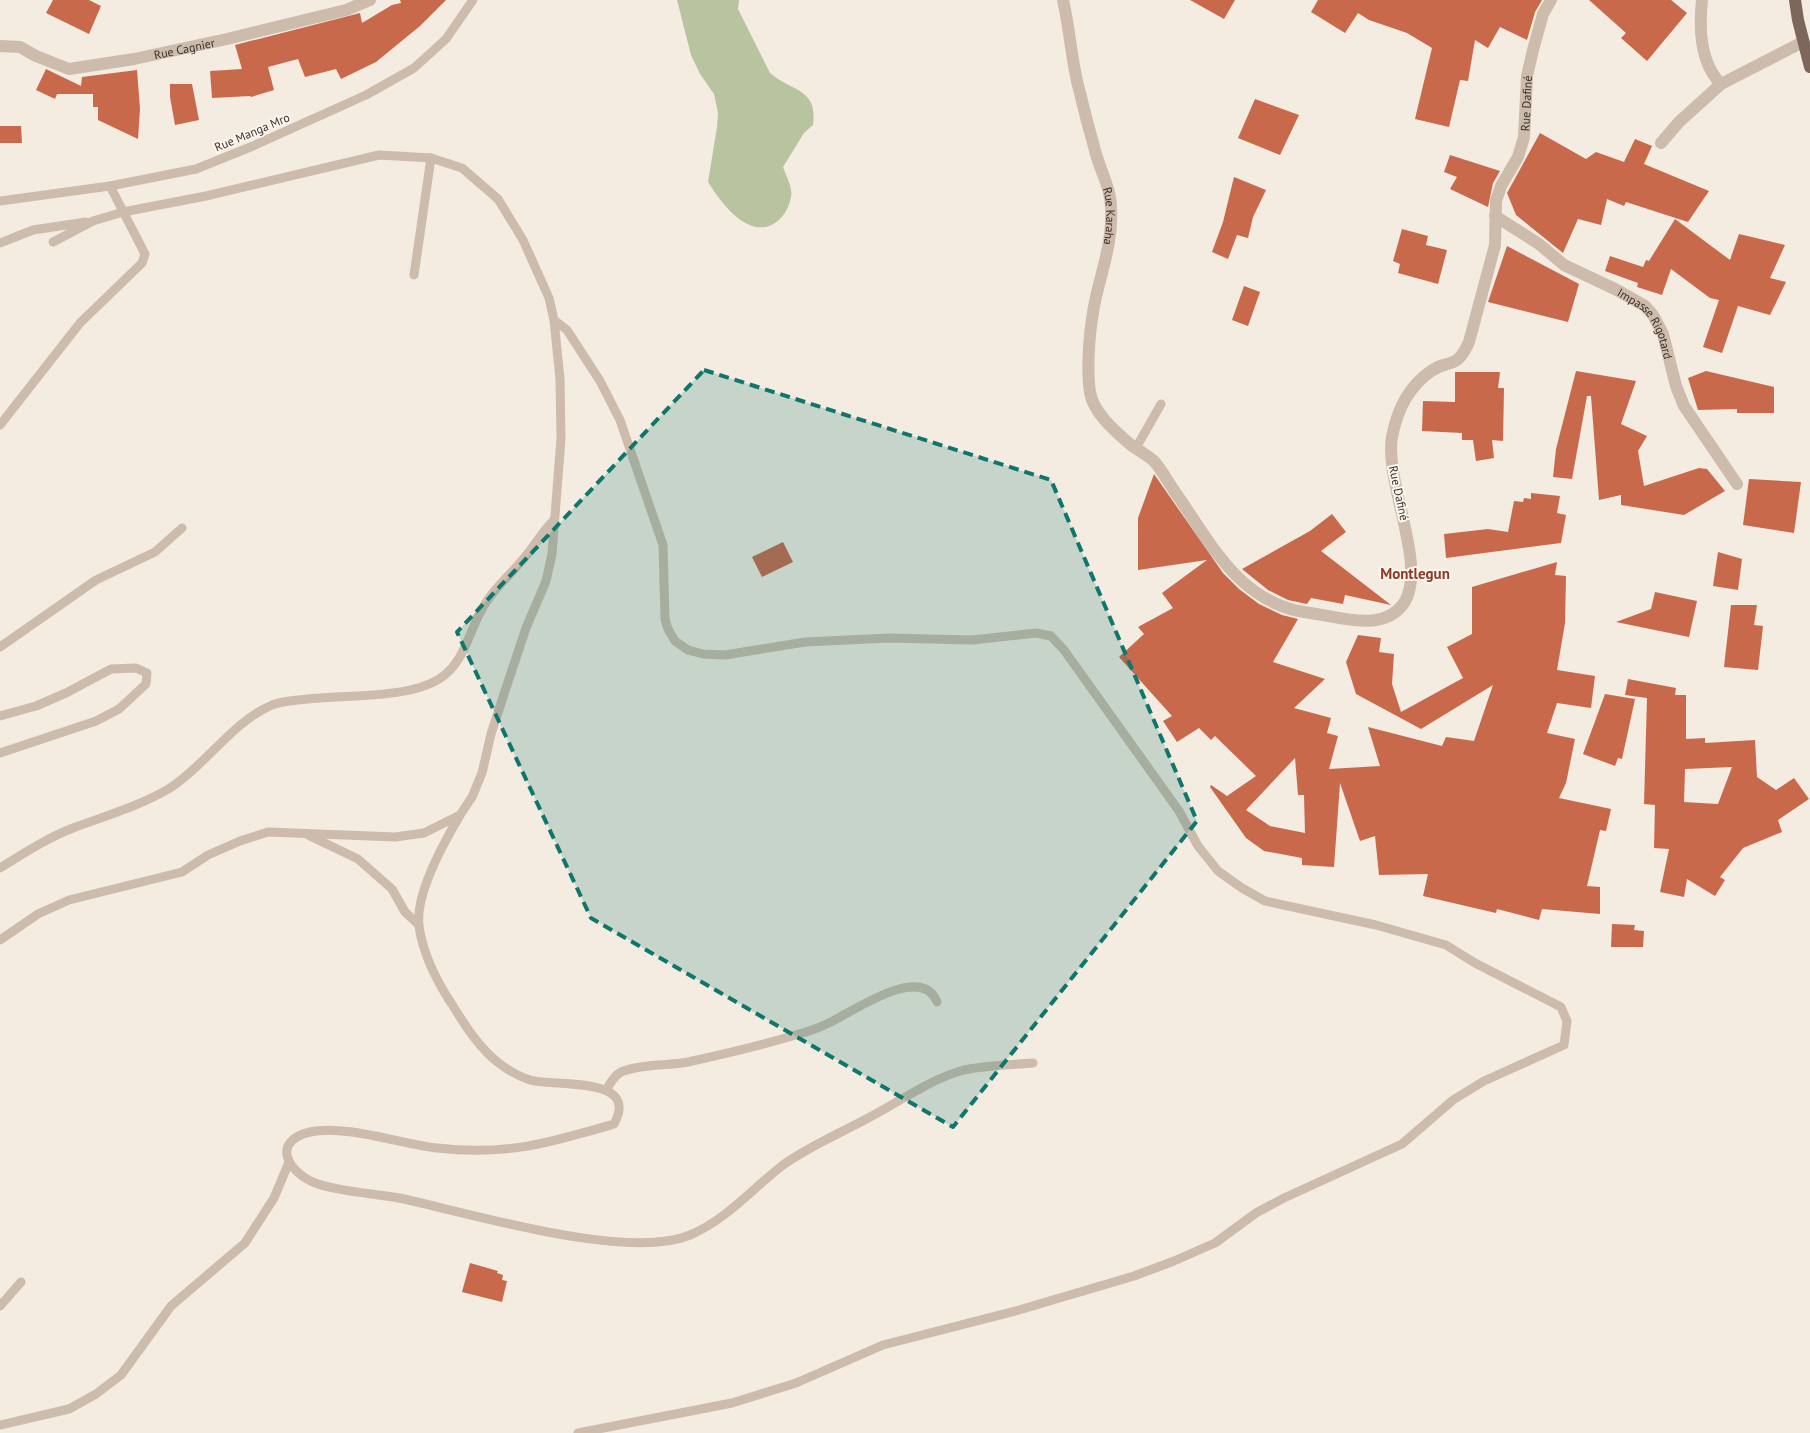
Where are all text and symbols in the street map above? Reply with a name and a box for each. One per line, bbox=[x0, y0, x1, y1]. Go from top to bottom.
street label: Rue Cagnier bbox=[152, 34, 216, 62]
street label: Rue Dafiné bbox=[1517, 75, 1535, 132]
street label: Rue Manga Mro bbox=[212, 109, 292, 155]
street label: Rue Karaha bbox=[1100, 185, 1119, 246]
street label: Impasse Rigotard bbox=[1615, 285, 1676, 360]
street label: Rue Dafiné bbox=[1386, 464, 1412, 522]
district label: Montlegun bbox=[1380, 564, 1450, 583]

